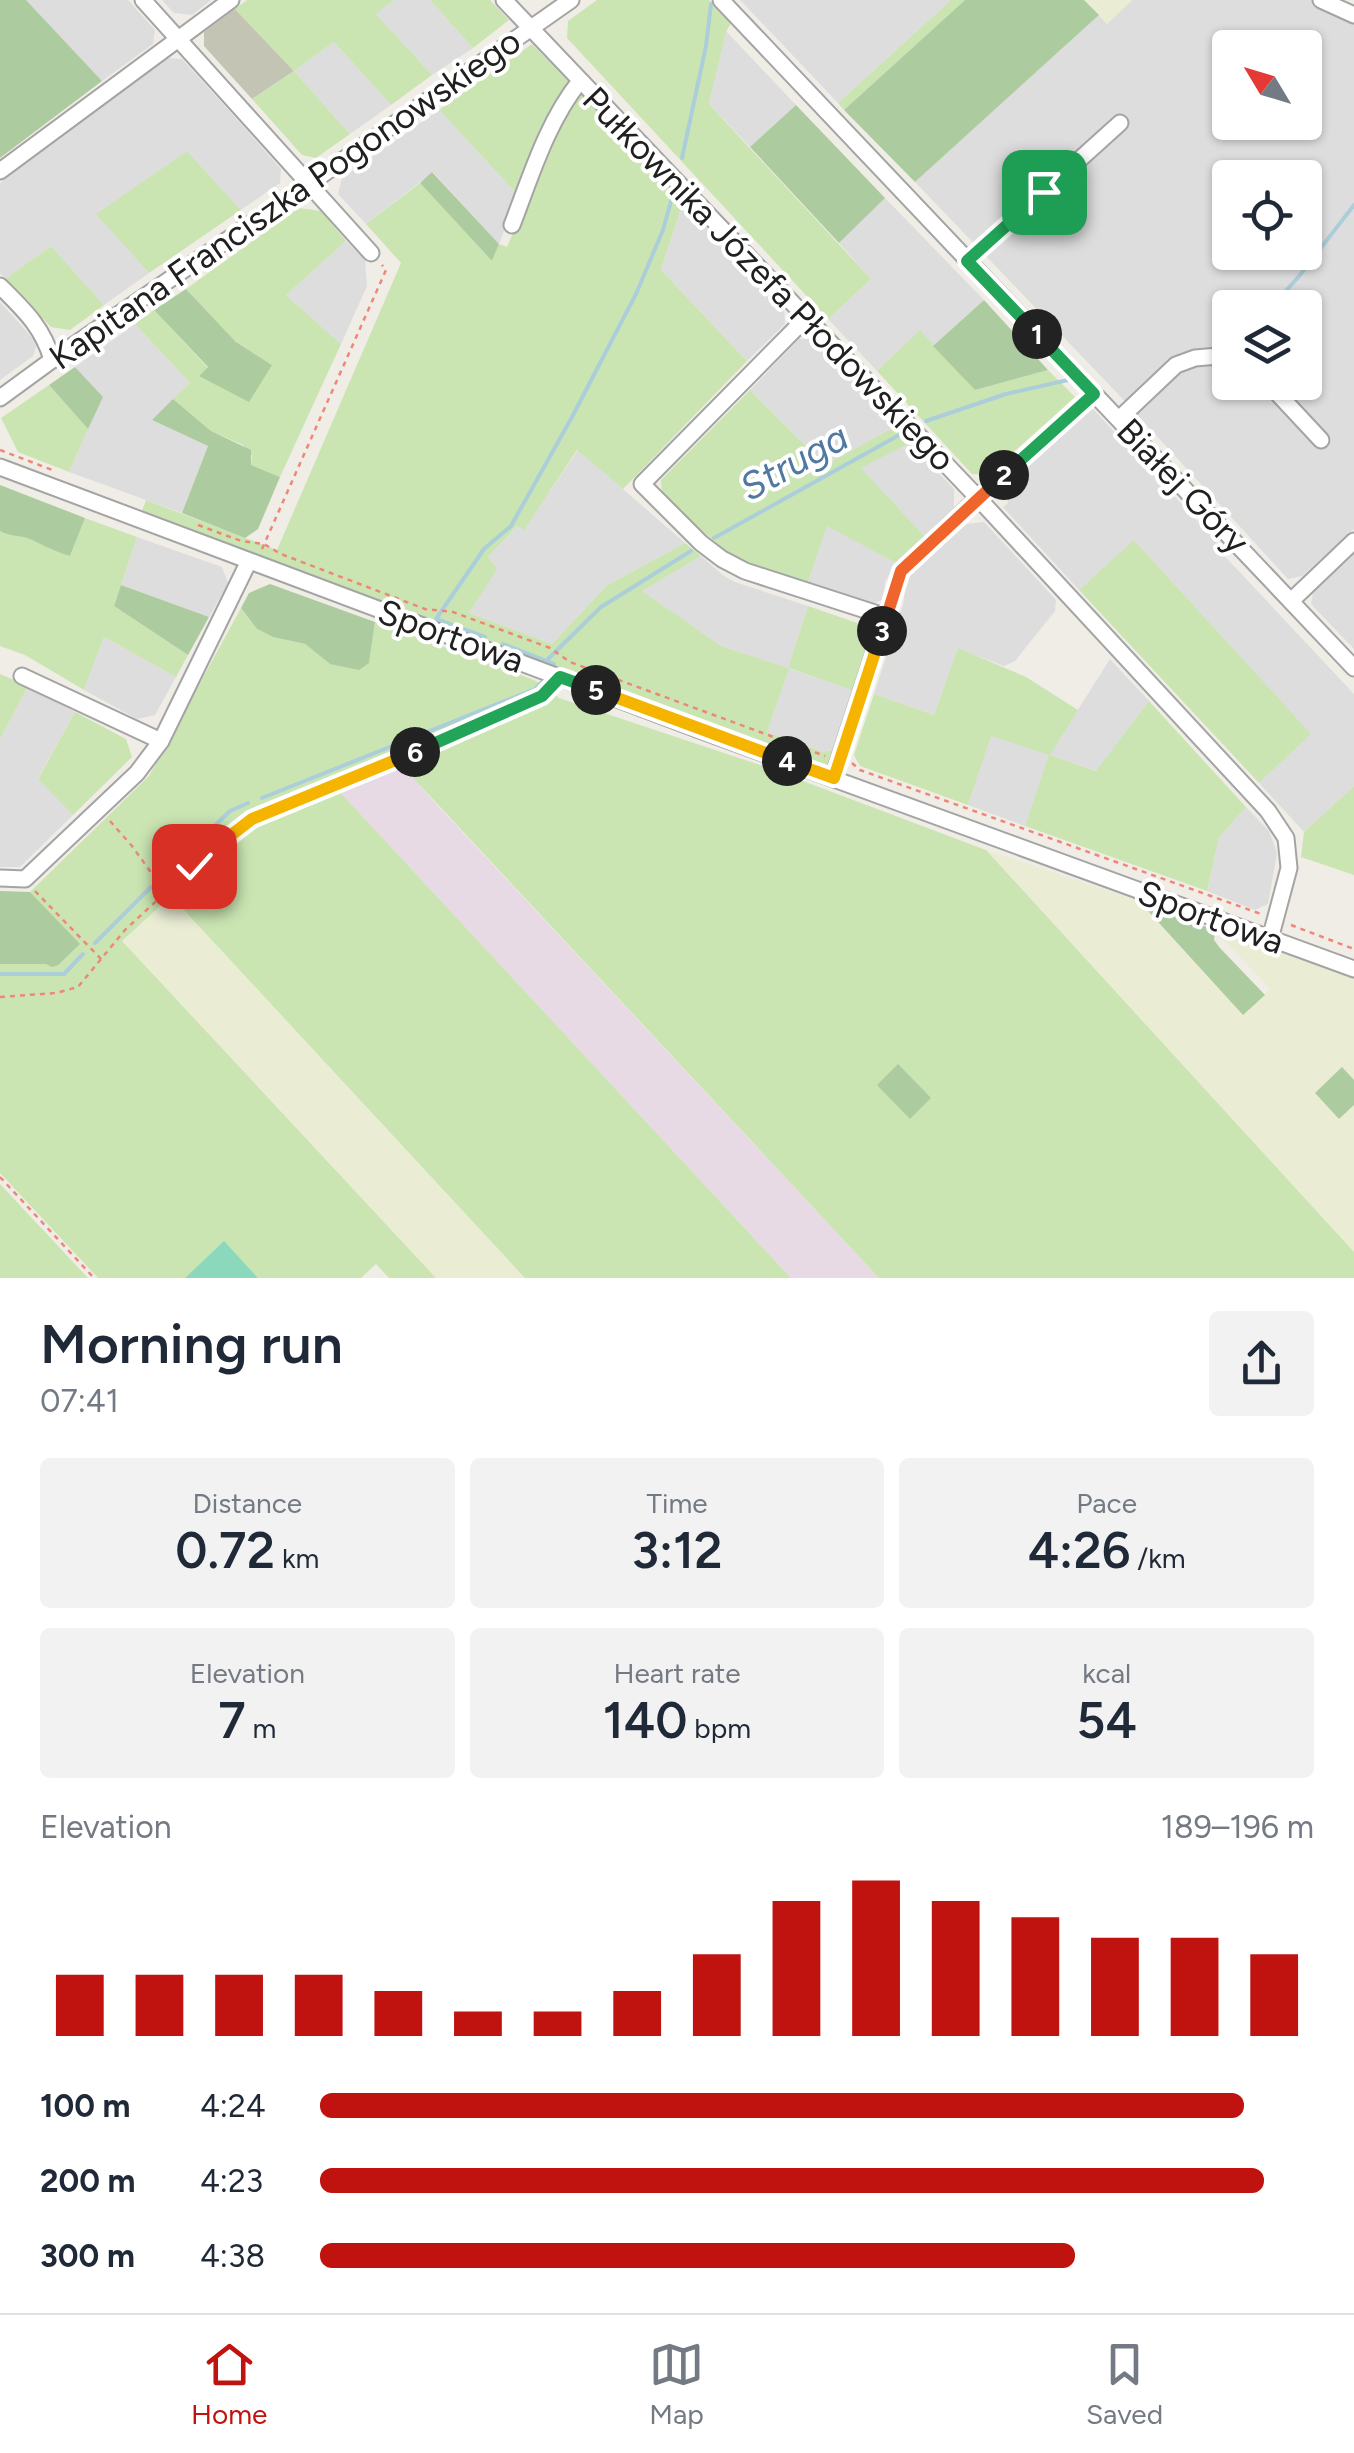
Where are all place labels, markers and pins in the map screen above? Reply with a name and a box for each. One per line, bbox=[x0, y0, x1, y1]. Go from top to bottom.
pin bbox=[1002, 150, 1087, 235]
pin: 1 bbox=[1012, 309, 1062, 359]
pin: 2 bbox=[979, 450, 1029, 500]
pin: 3 bbox=[857, 606, 907, 656]
pin: 5 bbox=[571, 665, 621, 715]
pin: 6 bbox=[390, 727, 440, 777]
pin: 4 bbox=[762, 736, 812, 786]
pin bbox=[152, 824, 237, 909]

